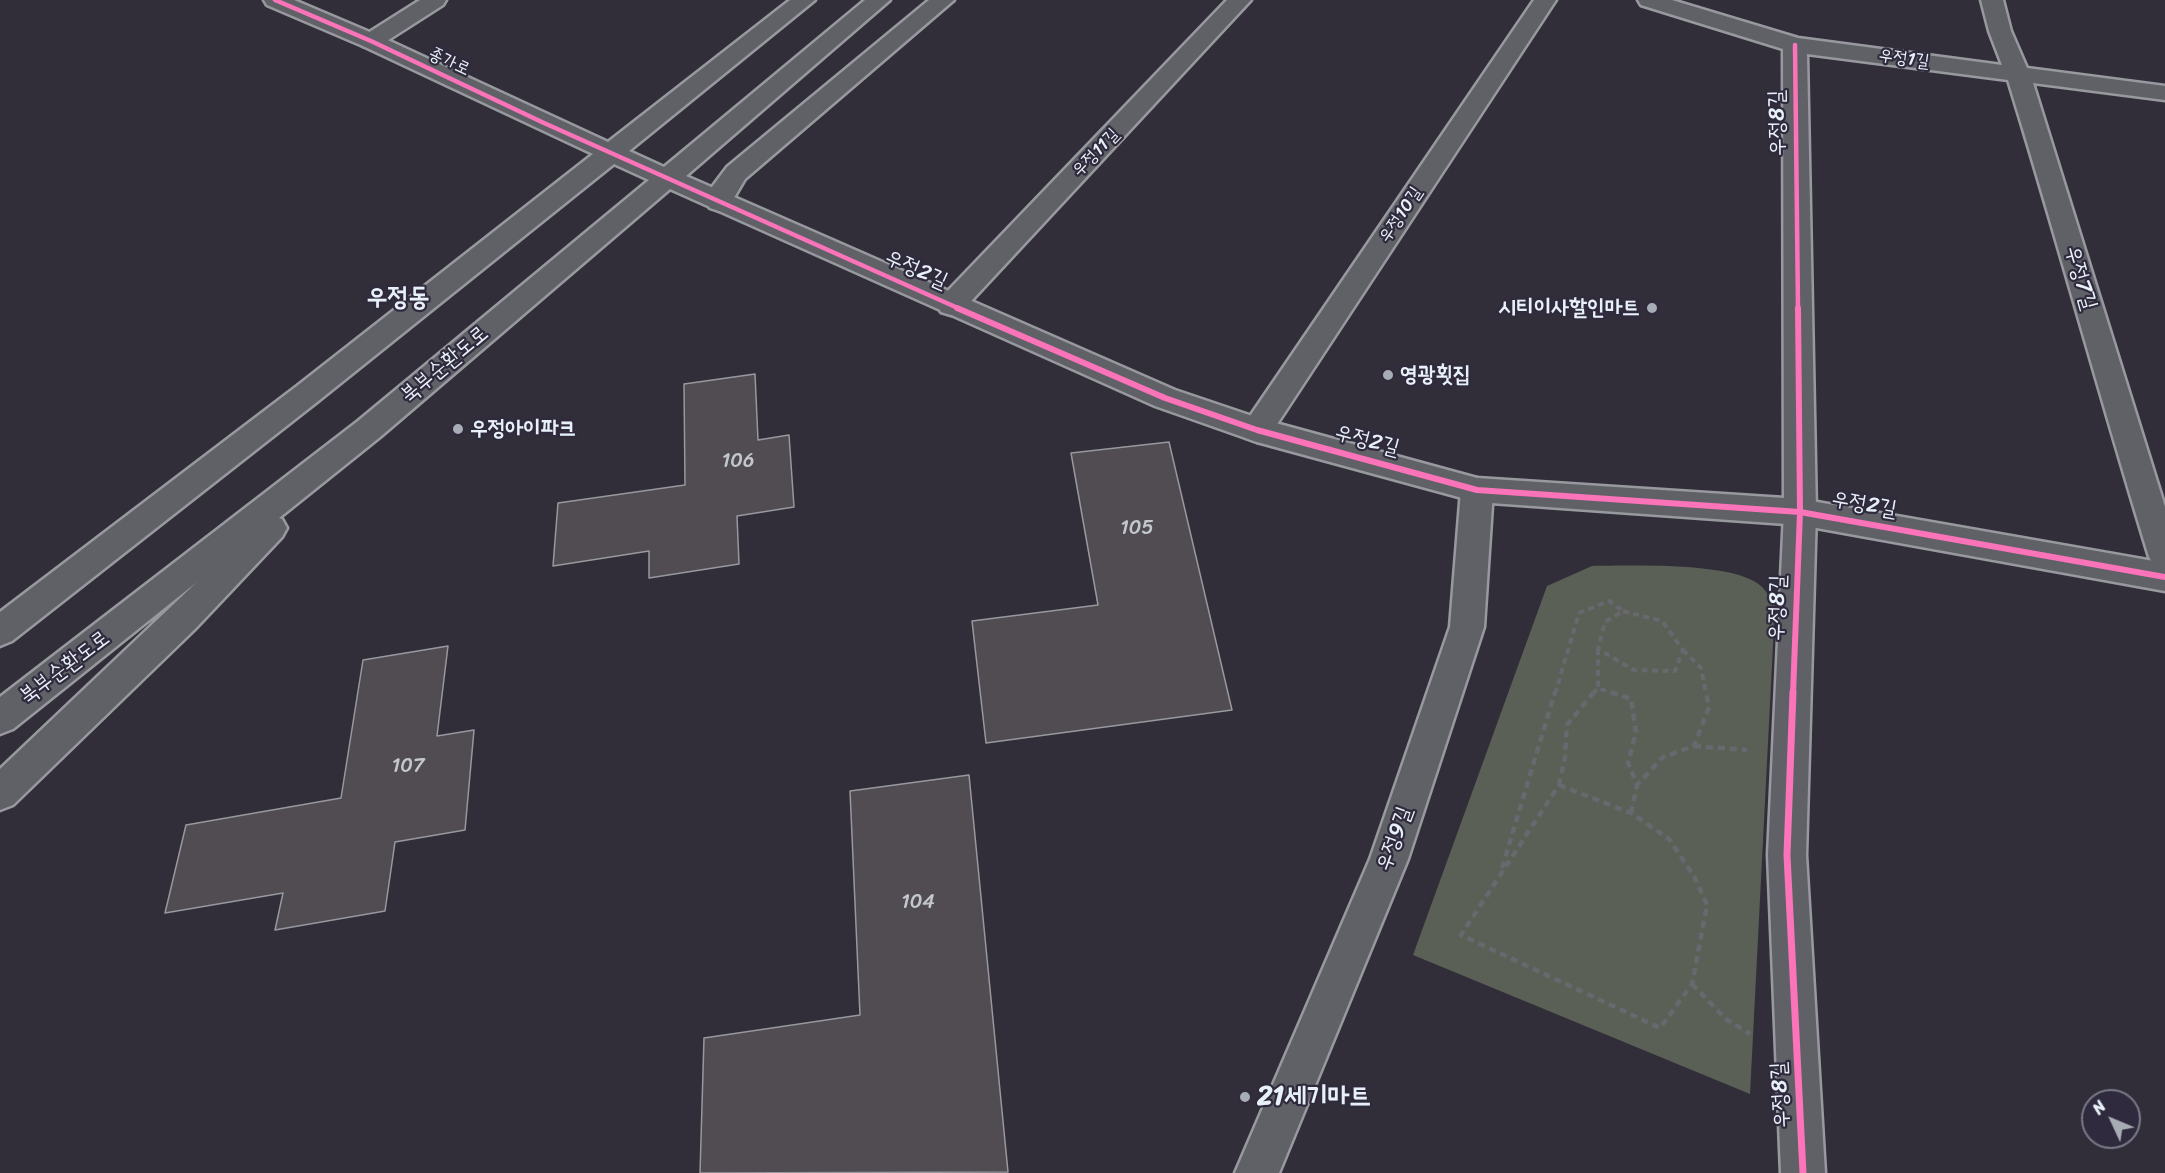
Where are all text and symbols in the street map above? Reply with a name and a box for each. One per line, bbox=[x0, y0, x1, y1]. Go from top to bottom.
street label: 종가로 bbox=[425, 43, 473, 81]
street label: 우정1길 bbox=[1877, 45, 1931, 73]
street label: 우정8길 bbox=[1764, 90, 1792, 156]
street label: 우정11길 bbox=[1068, 124, 1124, 182]
street label: 우정10길 bbox=[1375, 183, 1427, 247]
street label: 우정7길 bbox=[2058, 243, 2102, 313]
street label: 우정2길 bbox=[881, 245, 951, 295]
district label: 우정동 bbox=[367, 282, 429, 314]
place label: 시티이사할인마트 bbox=[1498, 295, 1640, 321]
marker: 시티이사할인마트 bbox=[1645, 301, 1659, 315]
street label: 북부순환도로 bbox=[396, 321, 494, 409]
place label: 영광횟집 bbox=[1400, 362, 1471, 388]
marker: 영광횟집 bbox=[1381, 368, 1395, 382]
place label: 우정아이파크 bbox=[470, 416, 576, 442]
street label: 우정2길 bbox=[1332, 420, 1402, 462]
marker: 우정아이파크 bbox=[451, 422, 465, 436]
house number: 106 bbox=[722, 450, 754, 474]
street label: 우정2길 bbox=[1829, 486, 1899, 524]
house number: 105 bbox=[1120, 517, 1154, 541]
street label: 우정8길 bbox=[1764, 574, 1792, 642]
street label: 북부순환도로 bbox=[15, 625, 115, 711]
house number: 107 bbox=[392, 755, 424, 779]
street label: 우정9길 bbox=[1371, 803, 1419, 875]
house number: 104 bbox=[901, 891, 935, 915]
street label: 우정8길 bbox=[1766, 1061, 1796, 1129]
place label: 21세기마트 bbox=[1257, 1081, 1371, 1113]
north arrow bbox=[2081, 1089, 2141, 1149]
marker: 21세기마트 bbox=[1238, 1090, 1252, 1104]
text: N bbox=[2085, 1093, 2113, 1122]

